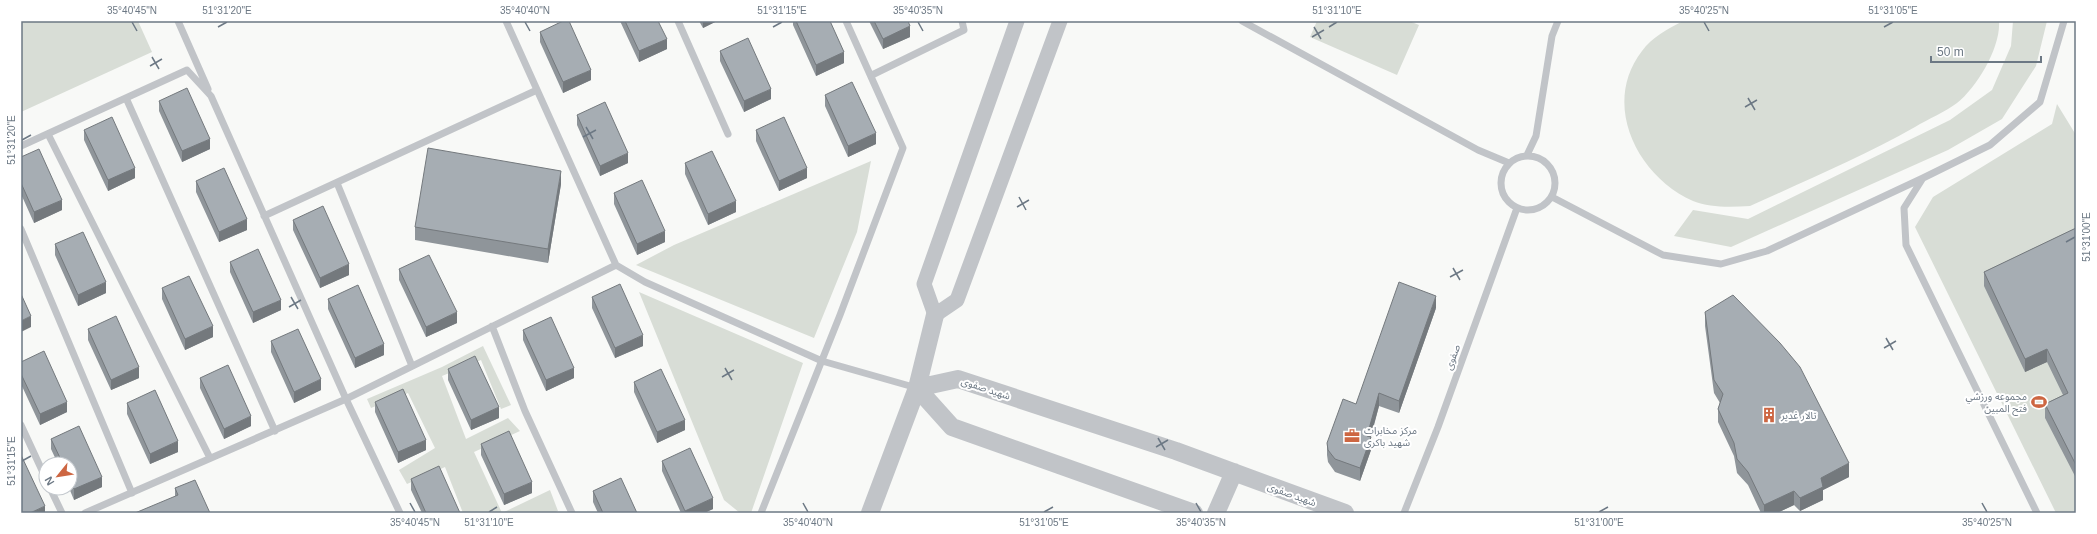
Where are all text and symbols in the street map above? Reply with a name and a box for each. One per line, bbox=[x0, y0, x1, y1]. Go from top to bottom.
text: 35°40'45"N bbox=[107, 5, 157, 16]
text: 51°31'20"E bbox=[202, 5, 252, 16]
text: 35°40'40"N bbox=[500, 5, 550, 16]
text: 51°31'15"E bbox=[757, 5, 807, 16]
text: 35°40'35"N bbox=[893, 5, 943, 16]
text: 51°31'10"E bbox=[1312, 5, 1362, 16]
text: 35°40'25"N bbox=[1679, 5, 1729, 16]
text: 51°31'05"E bbox=[1868, 5, 1918, 16]
scale bar bbox=[1931, 38, 2041, 64]
text: 50 m bbox=[1937, 45, 1964, 59]
text: 51°31'20"E bbox=[6, 115, 17, 165]
text: 51°31'00"E bbox=[2081, 212, 2092, 262]
street label: صفوی bbox=[1443, 343, 1463, 372]
street label: شهید صفوی bbox=[960, 375, 1012, 403]
place label: مجموعه ورزشي فتح المبين bbox=[1966, 391, 2028, 416]
sports icon: مجموعه ورزشي فتح المبين bbox=[2030, 393, 2048, 411]
building icon: تالار غدیر bbox=[1760, 406, 1778, 424]
place label: تالار غدیر bbox=[1780, 410, 1817, 422]
place label: مرکز مخابرات شهید باکری bbox=[1364, 425, 1417, 449]
office icon: مرکز مخابرات شهید باکری bbox=[1343, 427, 1361, 445]
text: 51°31'15"E bbox=[6, 436, 17, 486]
north arrow bbox=[38, 456, 78, 496]
text: N bbox=[42, 475, 57, 487]
street label: شهید صفوی bbox=[1266, 481, 1318, 509]
text: 35°40'45"N bbox=[390, 517, 440, 528]
text: 51°31'10"E bbox=[464, 517, 514, 528]
text: 35°40'40"N bbox=[783, 517, 833, 528]
text: 51°31'05"E bbox=[1019, 517, 1069, 528]
text: 35°40'35"N bbox=[1176, 517, 1226, 528]
text: 51°31'00"E bbox=[1574, 517, 1624, 528]
text: 35°40'25"N bbox=[1962, 517, 2012, 528]

